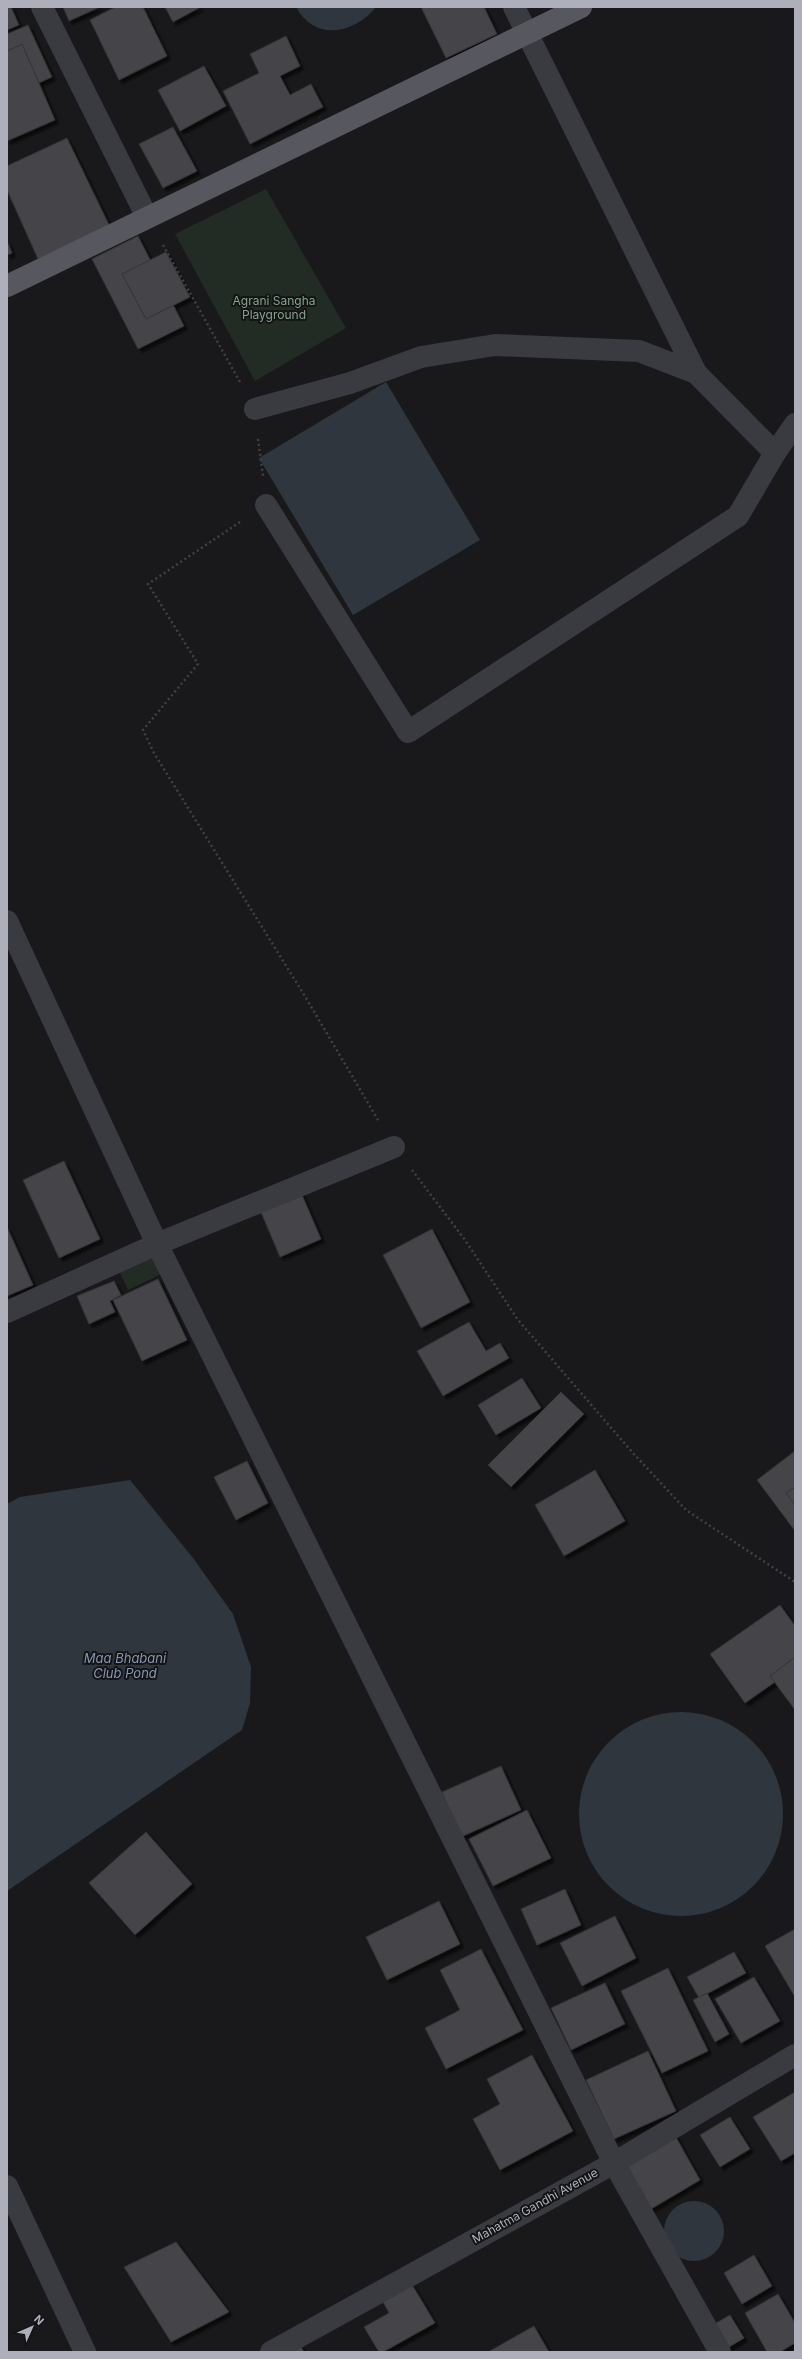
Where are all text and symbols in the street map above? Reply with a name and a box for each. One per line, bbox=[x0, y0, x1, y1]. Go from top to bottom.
park label: Agrani Sangha Playground bbox=[233, 293, 316, 322]
water label: Maa Bhabani Club Pond bbox=[84, 1650, 167, 1681]
street label: Mahatma Gandhi Avenue bbox=[469, 2165, 600, 2246]
north arrow bbox=[12, 2307, 52, 2347]
text: N bbox=[31, 2312, 47, 2328]

